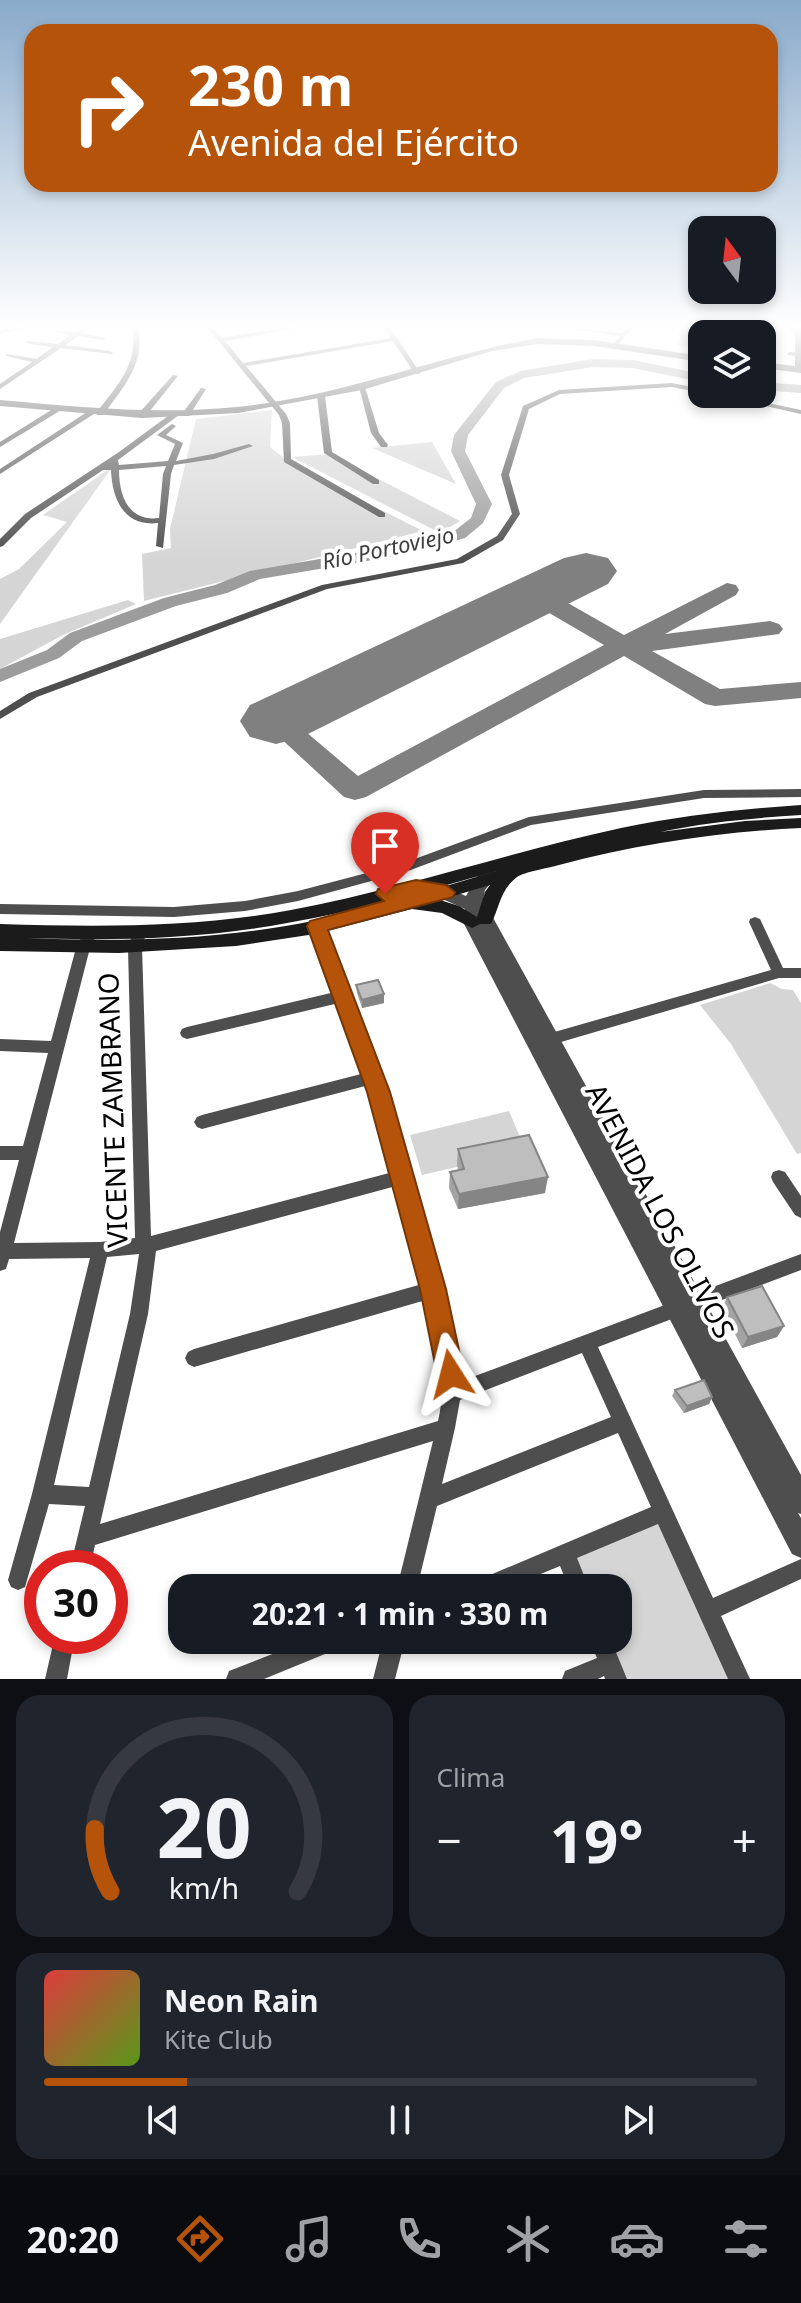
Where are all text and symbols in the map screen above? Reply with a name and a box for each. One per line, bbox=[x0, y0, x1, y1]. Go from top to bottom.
text: 230 m bbox=[188, 46, 353, 122]
icon: right bbox=[56, 56, 160, 160]
text: Avenida del Ejército bbox=[188, 118, 519, 167]
north arrow bbox=[688, 216, 776, 304]
map controls bbox=[688, 216, 776, 408]
button: layers bbox=[688, 320, 776, 408]
water label: Río Portoviejo bbox=[319, 518, 457, 576]
pin bbox=[351, 812, 419, 894]
icon: arrive bbox=[363, 824, 407, 868]
street label: VICENTE ZAMBRANO bbox=[88, 972, 136, 1248]
street label: AVENIDA LOS OLIVOS bbox=[578, 1077, 744, 1345]
position arrow bbox=[409, 1332, 493, 1416]
speed limit sign: 30 bbox=[24, 1550, 128, 1654]
text: 20:21 · 1 min · 330 m bbox=[252, 1593, 548, 1634]
text: Clima bbox=[437, 1759, 505, 1795]
text: 20 bbox=[157, 1769, 252, 1882]
text: 19° bbox=[550, 1799, 644, 1881]
text: − bbox=[437, 1810, 462, 1870]
text: + bbox=[732, 1810, 757, 1870]
text: km/h bbox=[169, 1868, 239, 1907]
text: Neon Rain bbox=[164, 1980, 318, 2021]
text: Kite Club bbox=[164, 2021, 273, 2057]
icon: previous bbox=[141, 2098, 185, 2142]
icon: pause bbox=[378, 2098, 422, 2142]
icon: next bbox=[616, 2098, 660, 2142]
icon: directions bbox=[172, 2211, 228, 2267]
icon: music bbox=[281, 2211, 337, 2267]
icon: phone bbox=[391, 2211, 447, 2267]
icon: climate bbox=[500, 2211, 556, 2267]
icon: car bbox=[609, 2211, 665, 2267]
icon: filters bbox=[718, 2211, 774, 2267]
text: 20:20 bbox=[27, 2215, 119, 2264]

